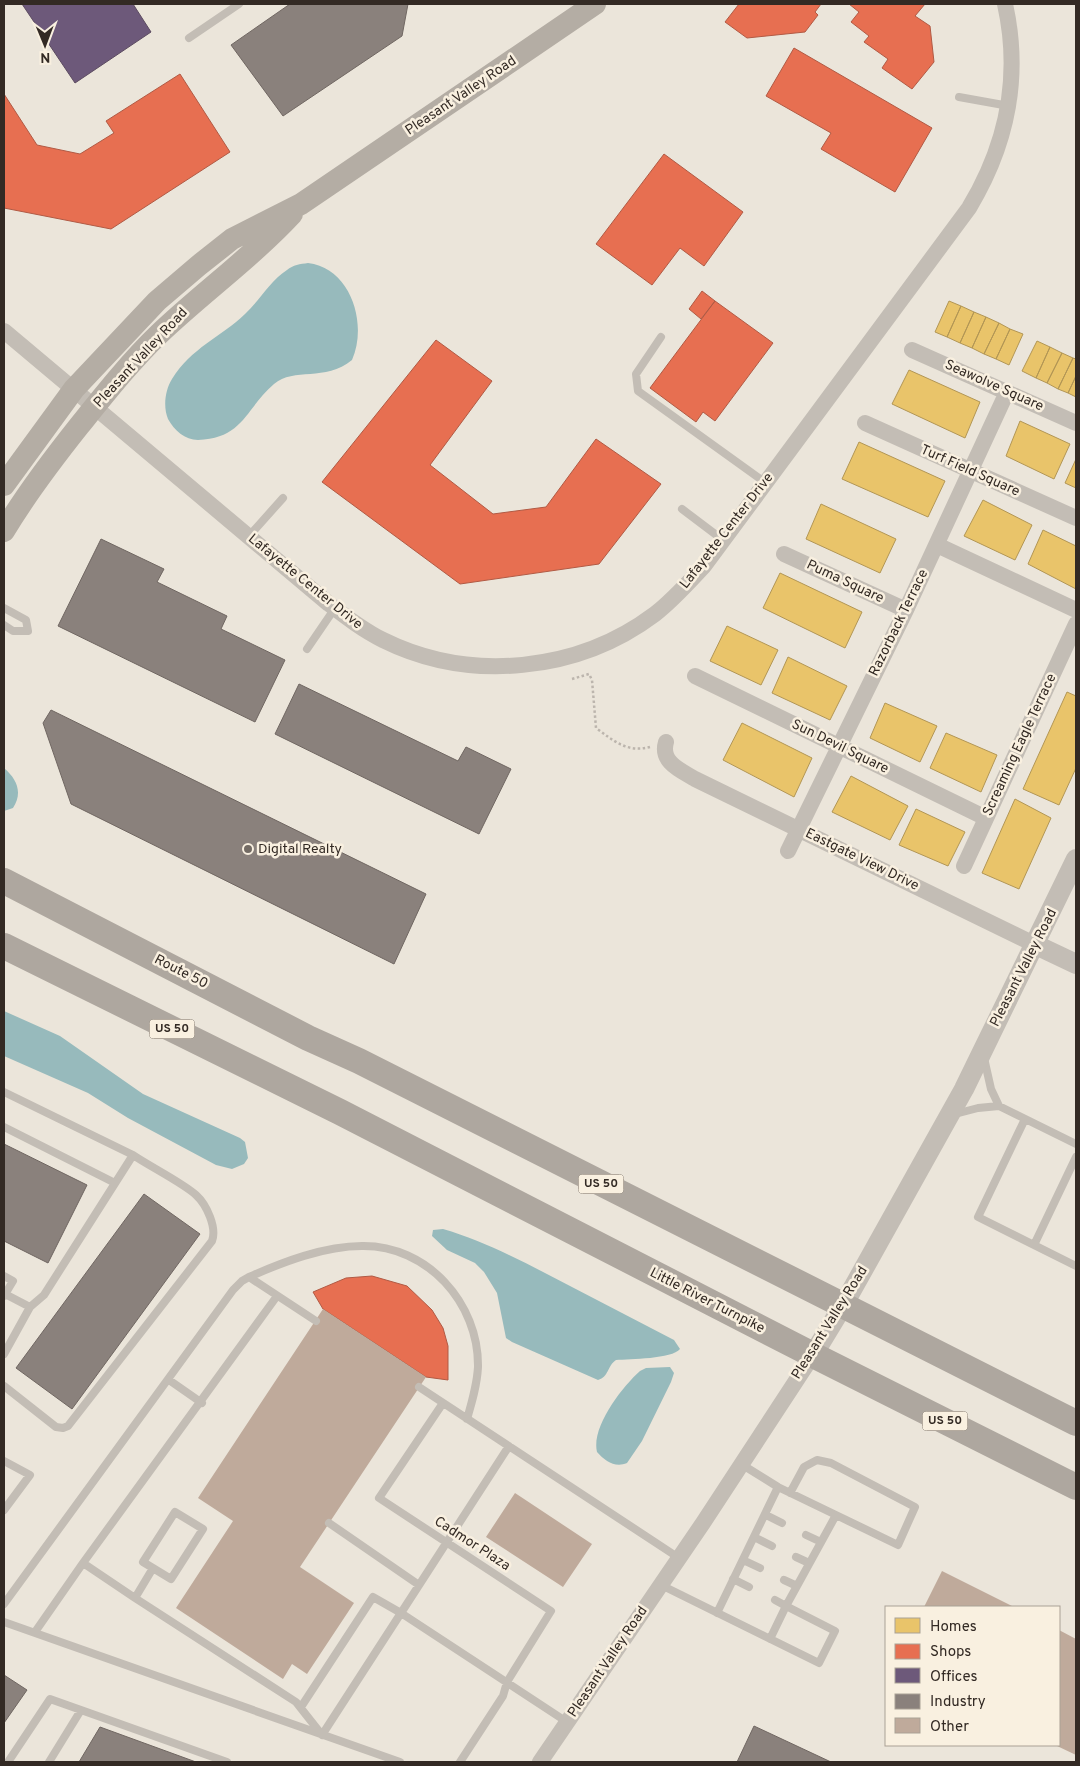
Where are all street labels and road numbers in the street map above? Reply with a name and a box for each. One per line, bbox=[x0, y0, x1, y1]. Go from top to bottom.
street label: Pleasant Valley Road bbox=[402, 53, 520, 139]
street label: Pleasant Valley Road bbox=[90, 305, 192, 411]
street label: Seawolve Square bbox=[942, 357, 1046, 415]
street label: Turf Field Square bbox=[918, 441, 1022, 501]
street label: Lafayette Center Drive bbox=[677, 470, 777, 592]
street label: Lafayette Center Drive bbox=[244, 531, 366, 633]
street label: Puma Square bbox=[804, 557, 886, 607]
street label: Razorback Terrace bbox=[866, 567, 932, 679]
street label: Screaming Eagle Terrace bbox=[980, 671, 1060, 819]
street label: Sun Devil Square bbox=[789, 716, 891, 778]
street label: Eastgate View Drive bbox=[802, 825, 922, 895]
street label: Pleasant Valley Road bbox=[987, 906, 1061, 1030]
street label: Route 50 bbox=[151, 951, 211, 993]
road number: US 50 bbox=[150, 1020, 194, 1038]
road number: US 50 bbox=[578, 1174, 624, 1194]
street label: Pleasant Valley Road bbox=[788, 1263, 872, 1383]
street label: Little River Turnpike bbox=[647, 1265, 767, 1337]
road number: US 50 bbox=[922, 1412, 968, 1430]
street label: Cadmor Plaza bbox=[431, 1513, 513, 1575]
street label: Pleasant Valley Road bbox=[565, 1603, 651, 1721]

